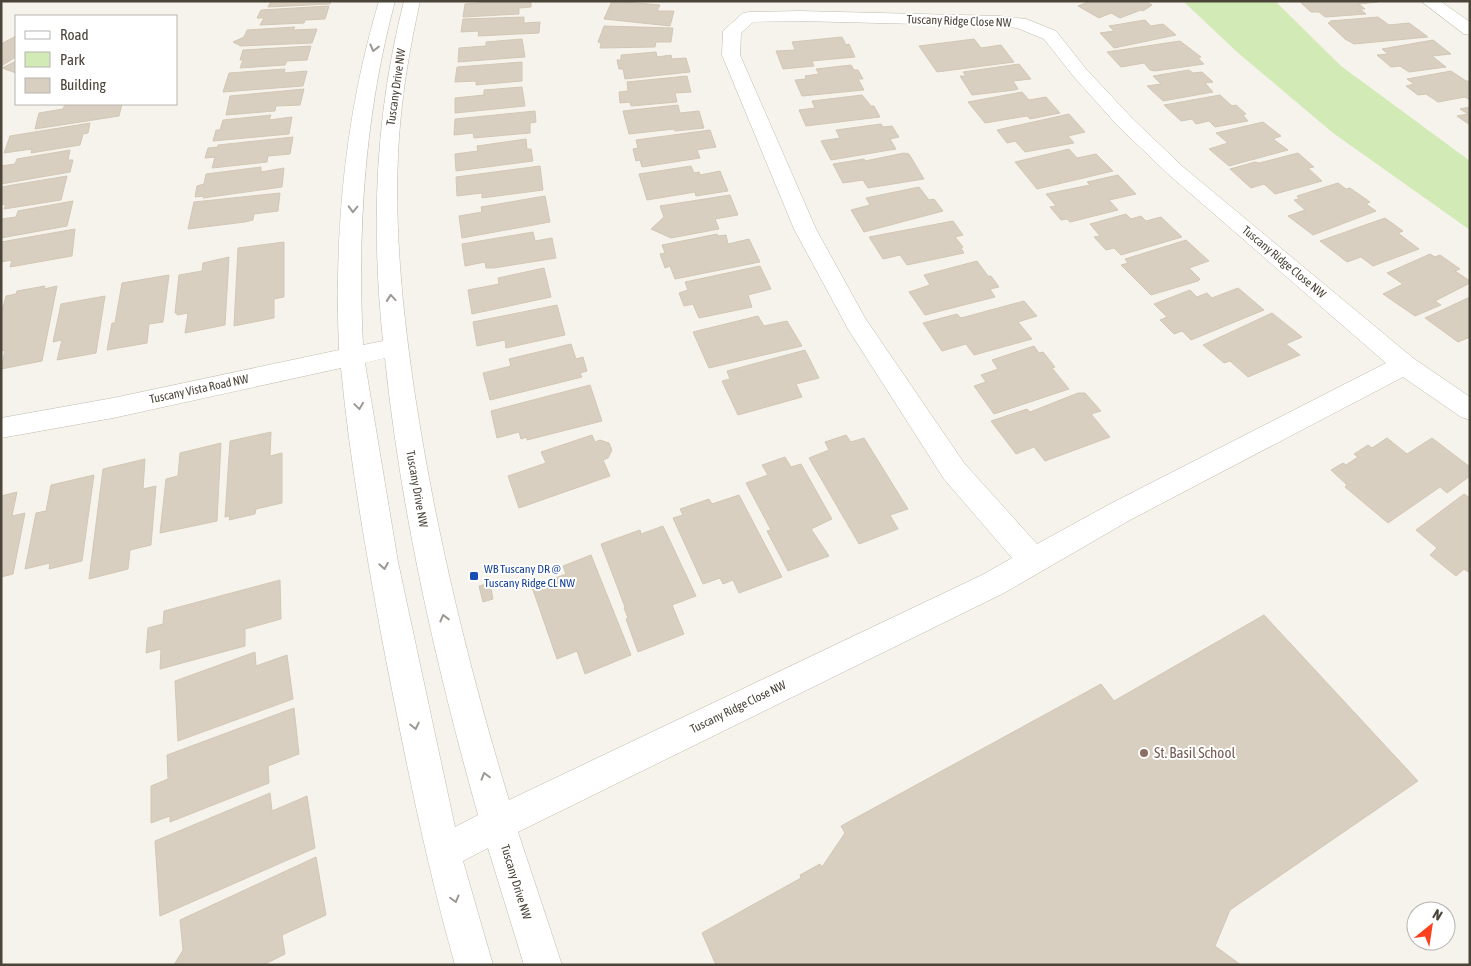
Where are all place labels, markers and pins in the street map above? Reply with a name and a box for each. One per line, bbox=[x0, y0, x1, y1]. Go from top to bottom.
place label: WB Tuscany DR @ Tuscany Ridge CL NW bbox=[484, 562, 575, 590]
marker: WB Tuscany DR @ Tuscany Ridge CL NW bbox=[468, 570, 480, 582]
place label: St. Basil School bbox=[1154, 744, 1235, 761]
marker: St. Basil School bbox=[1138, 747, 1150, 759]

